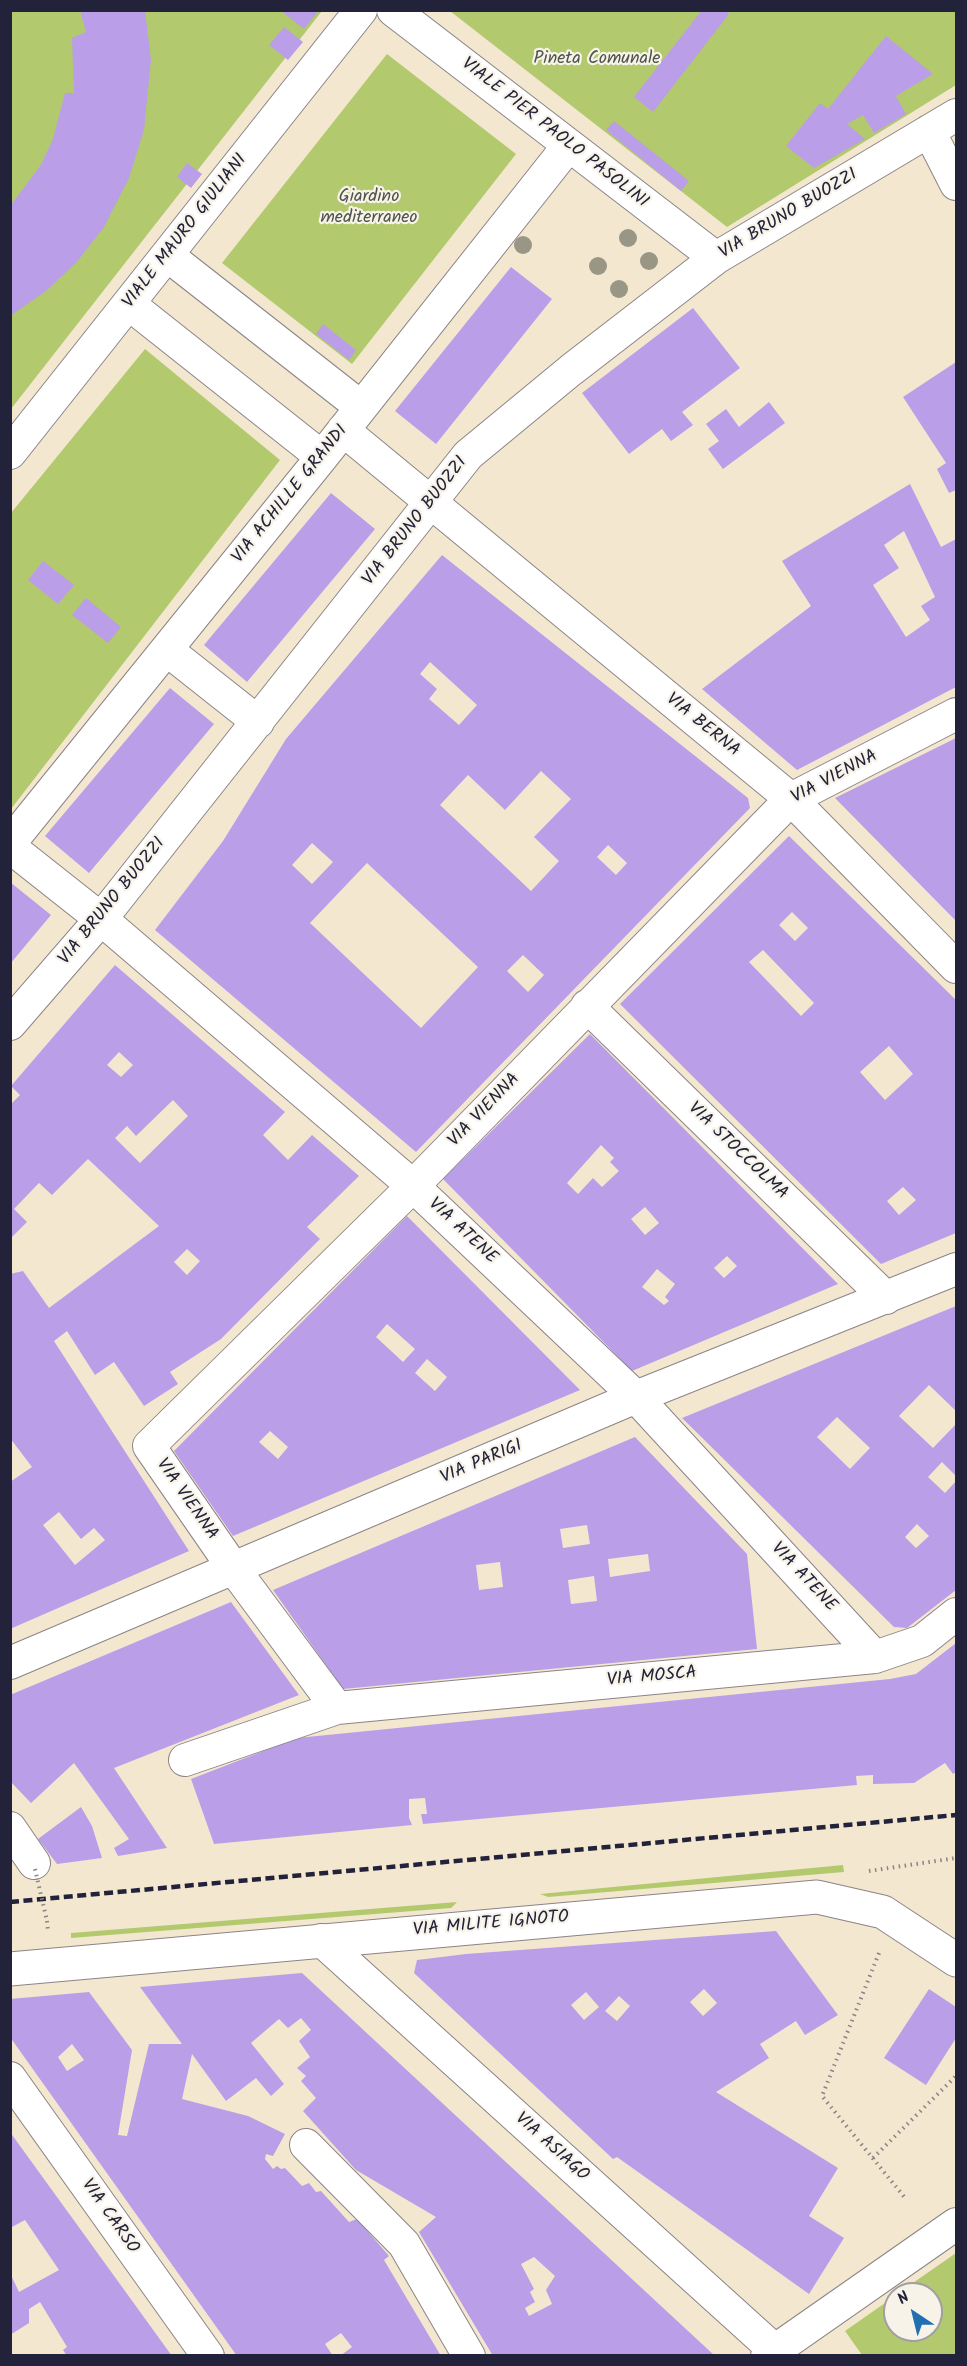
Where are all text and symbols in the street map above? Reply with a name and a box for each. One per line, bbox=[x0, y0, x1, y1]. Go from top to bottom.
park label: Pineta Comunale bbox=[534, 49, 660, 71]
street label: VIALE PIER PAOLO PASOLINI bbox=[456, 54, 652, 214]
street label: VIALE MAURO GIULIANI bbox=[119, 151, 253, 313]
street label: VIA BRUNO BUOZZI bbox=[716, 165, 862, 265]
park label: Giardino mediterraneo bbox=[321, 187, 417, 230]
street label: VIA ACHILLE GRANDI bbox=[229, 421, 353, 569]
street label: VIA BRUNO BUOZZI bbox=[359, 453, 473, 591]
street label: VIA BERNA bbox=[661, 690, 743, 762]
street label: VIA VIENNA bbox=[788, 746, 882, 810]
street label: VIA BRUNO BUOZZI bbox=[55, 834, 171, 970]
street label: VIA VIENNA bbox=[444, 1070, 526, 1152]
street label: VIA STOCCOLMA bbox=[682, 1099, 792, 1205]
street label: VIA ATENE bbox=[423, 1194, 501, 1270]
street label: VIA PARIGI bbox=[438, 1436, 526, 1490]
street label: VIA VIENNA bbox=[150, 1455, 222, 1545]
street label: VIA ATENE bbox=[765, 1539, 841, 1617]
street label: VIA MOSCA bbox=[606, 1663, 698, 1693]
street label: VIA MILITE IGNOTO bbox=[412, 1907, 570, 1943]
street label: VIA ASIAGO bbox=[509, 2109, 593, 2187]
street label: VIA CARSO bbox=[75, 2176, 143, 2258]
north arrow bbox=[883, 2282, 943, 2342]
text: N bbox=[892, 2285, 915, 2312]

